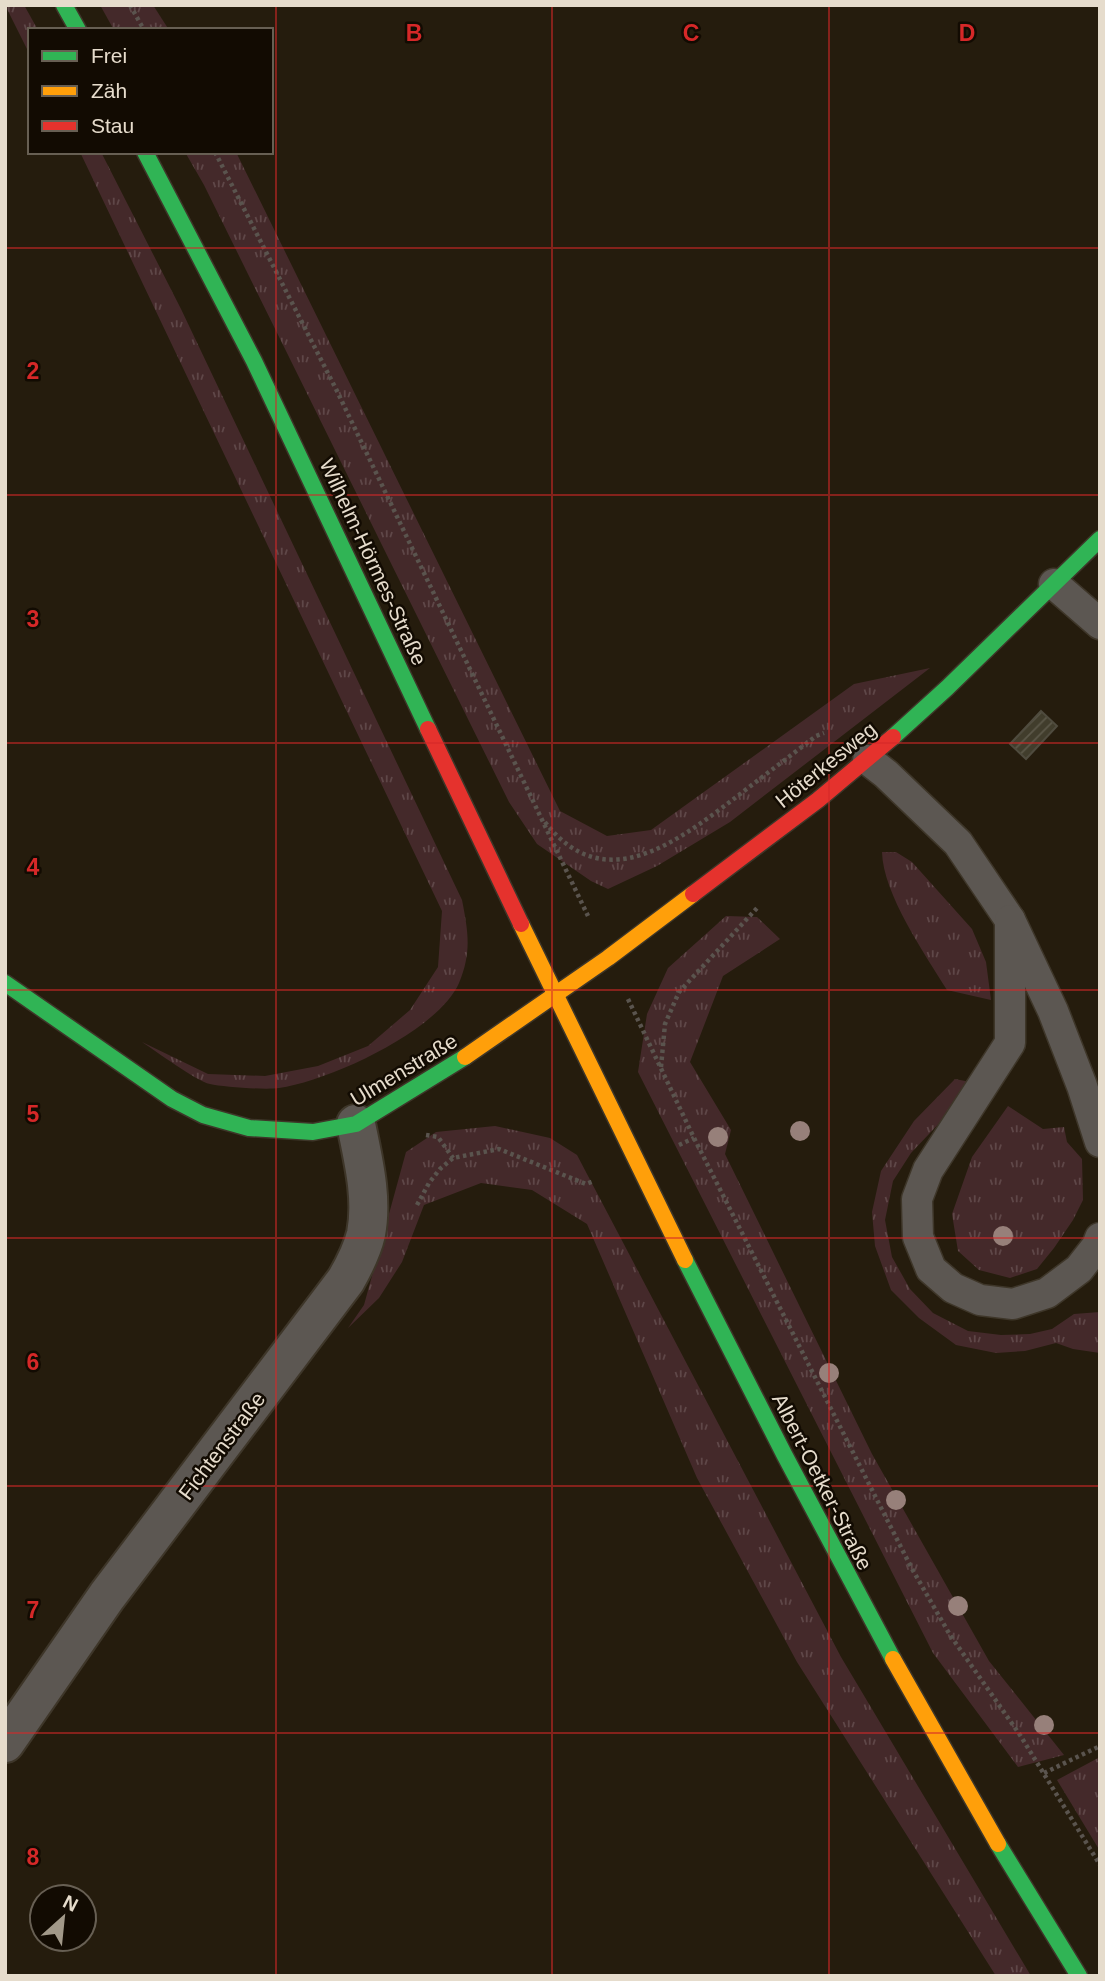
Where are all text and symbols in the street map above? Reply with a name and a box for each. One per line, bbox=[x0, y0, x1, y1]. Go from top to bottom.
text: B bbox=[406, 20, 422, 46]
text: C bbox=[683, 20, 699, 46]
text: D bbox=[959, 20, 975, 46]
legend bbox=[28, 28, 273, 154]
text: Frei bbox=[91, 44, 127, 67]
text: Zäh bbox=[91, 79, 127, 102]
text: Stau bbox=[91, 114, 134, 137]
text: 2 bbox=[27, 358, 39, 384]
street label: Wilhelm-Hörmes-Straße bbox=[315, 455, 431, 669]
text: 3 bbox=[27, 606, 39, 632]
street label: Höterkesweg bbox=[771, 717, 881, 812]
text: 4 bbox=[27, 854, 40, 880]
street label: Ulmenstraße bbox=[346, 1029, 461, 1110]
text: 5 bbox=[27, 1101, 40, 1127]
text: 6 bbox=[27, 1349, 39, 1375]
street label: Fichtenstraße bbox=[174, 1388, 269, 1504]
street label: Albert-Oetker-Straße bbox=[768, 1390, 877, 1574]
text: 7 bbox=[27, 1597, 39, 1623]
text: 8 bbox=[27, 1844, 40, 1870]
north arrow bbox=[28, 1883, 98, 1953]
text: N bbox=[60, 1891, 81, 1916]

